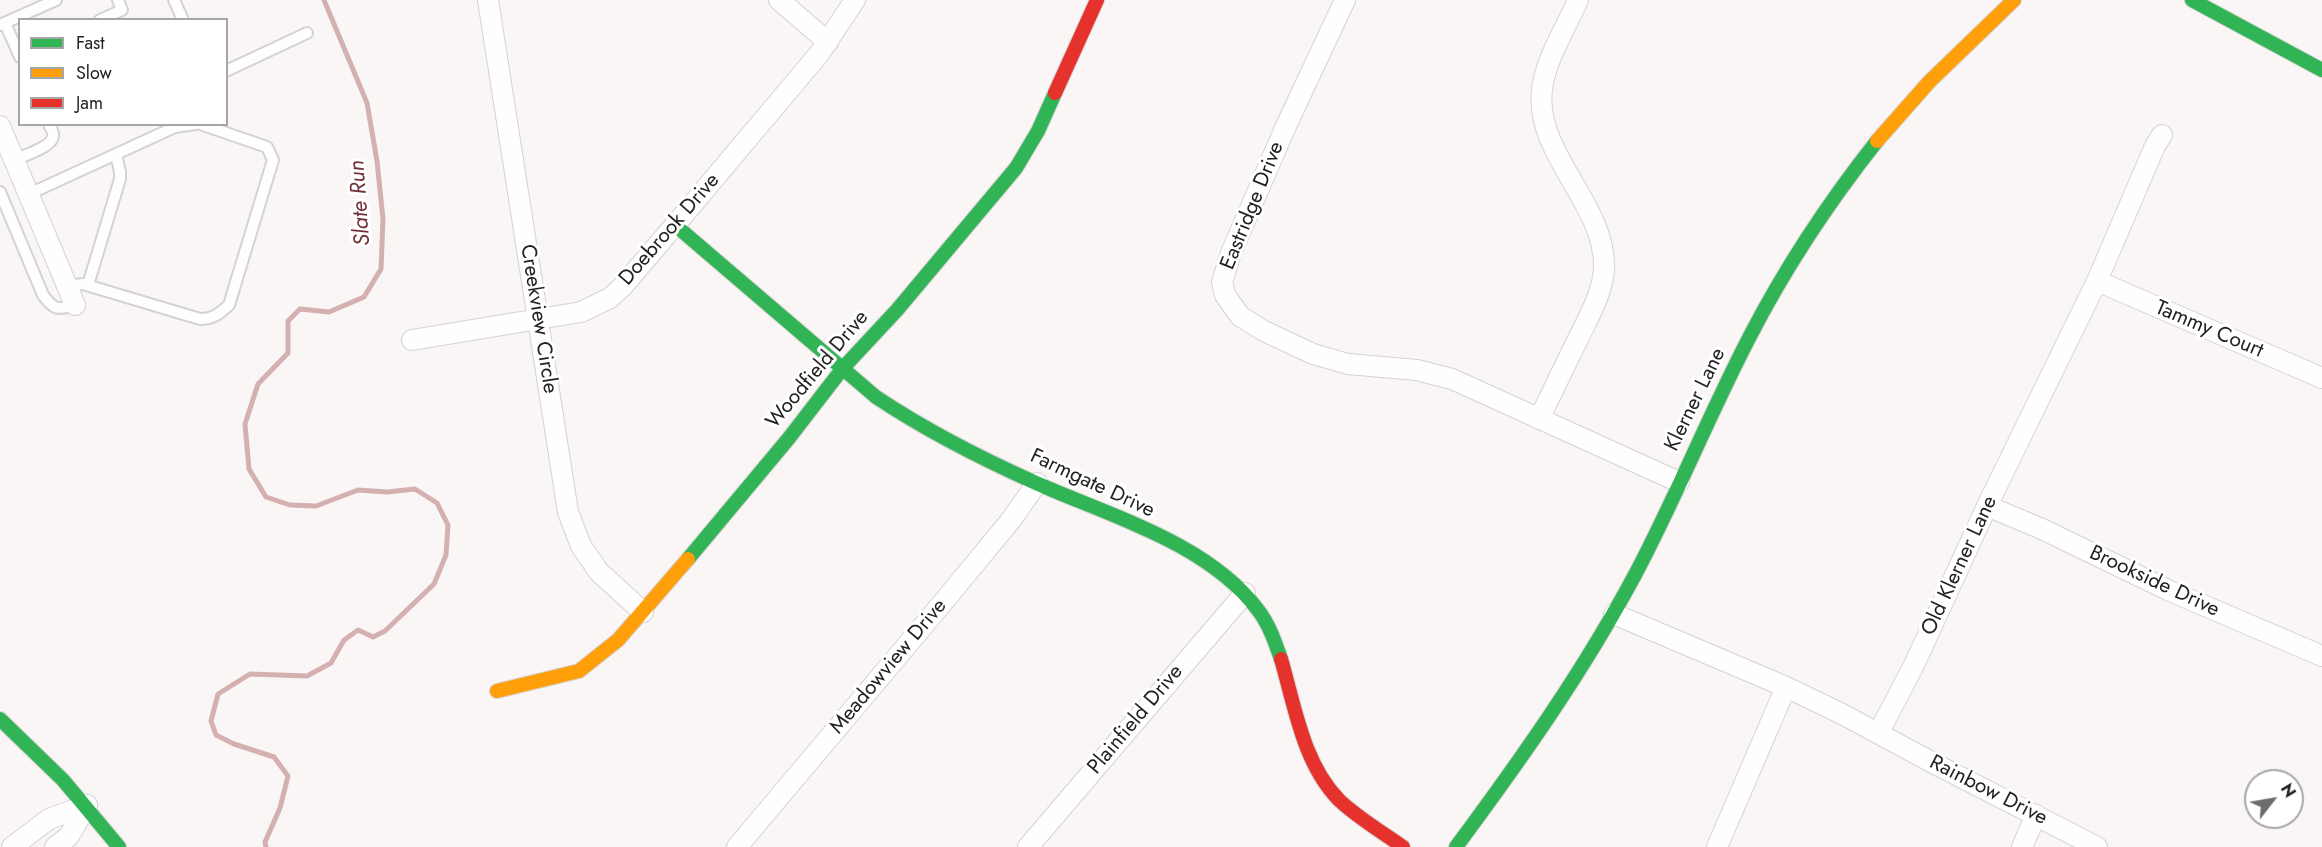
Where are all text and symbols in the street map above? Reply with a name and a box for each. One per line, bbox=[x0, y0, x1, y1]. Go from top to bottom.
legend bbox=[18, 18, 228, 126]
text: Fast bbox=[76, 30, 105, 56]
text: Slow bbox=[76, 60, 112, 86]
text: Jam bbox=[76, 90, 103, 116]
street label: Eastridge Drive bbox=[1216, 138, 1290, 274]
water label: Slate Run bbox=[345, 159, 377, 247]
street label: Doebrook Drive bbox=[614, 169, 726, 291]
street label: Creekview Circle bbox=[514, 243, 562, 395]
street label: Tammy Court bbox=[2151, 296, 2267, 364]
street label: Woodfield Drive bbox=[761, 306, 875, 434]
street label: Klerner Lane bbox=[1660, 344, 1732, 456]
street label: Farmgate Drive bbox=[1026, 444, 1158, 524]
street label: Old Klerner Lane bbox=[1917, 492, 2003, 640]
street label: Brookside Drive bbox=[2085, 541, 2223, 623]
street label: Meadowview Drive bbox=[825, 594, 953, 740]
street label: Plainfield Drive bbox=[1083, 660, 1189, 780]
street label: Rainbow Drive bbox=[1925, 751, 2051, 831]
north arrow bbox=[2244, 769, 2304, 829]
text: N bbox=[2275, 779, 2301, 802]

